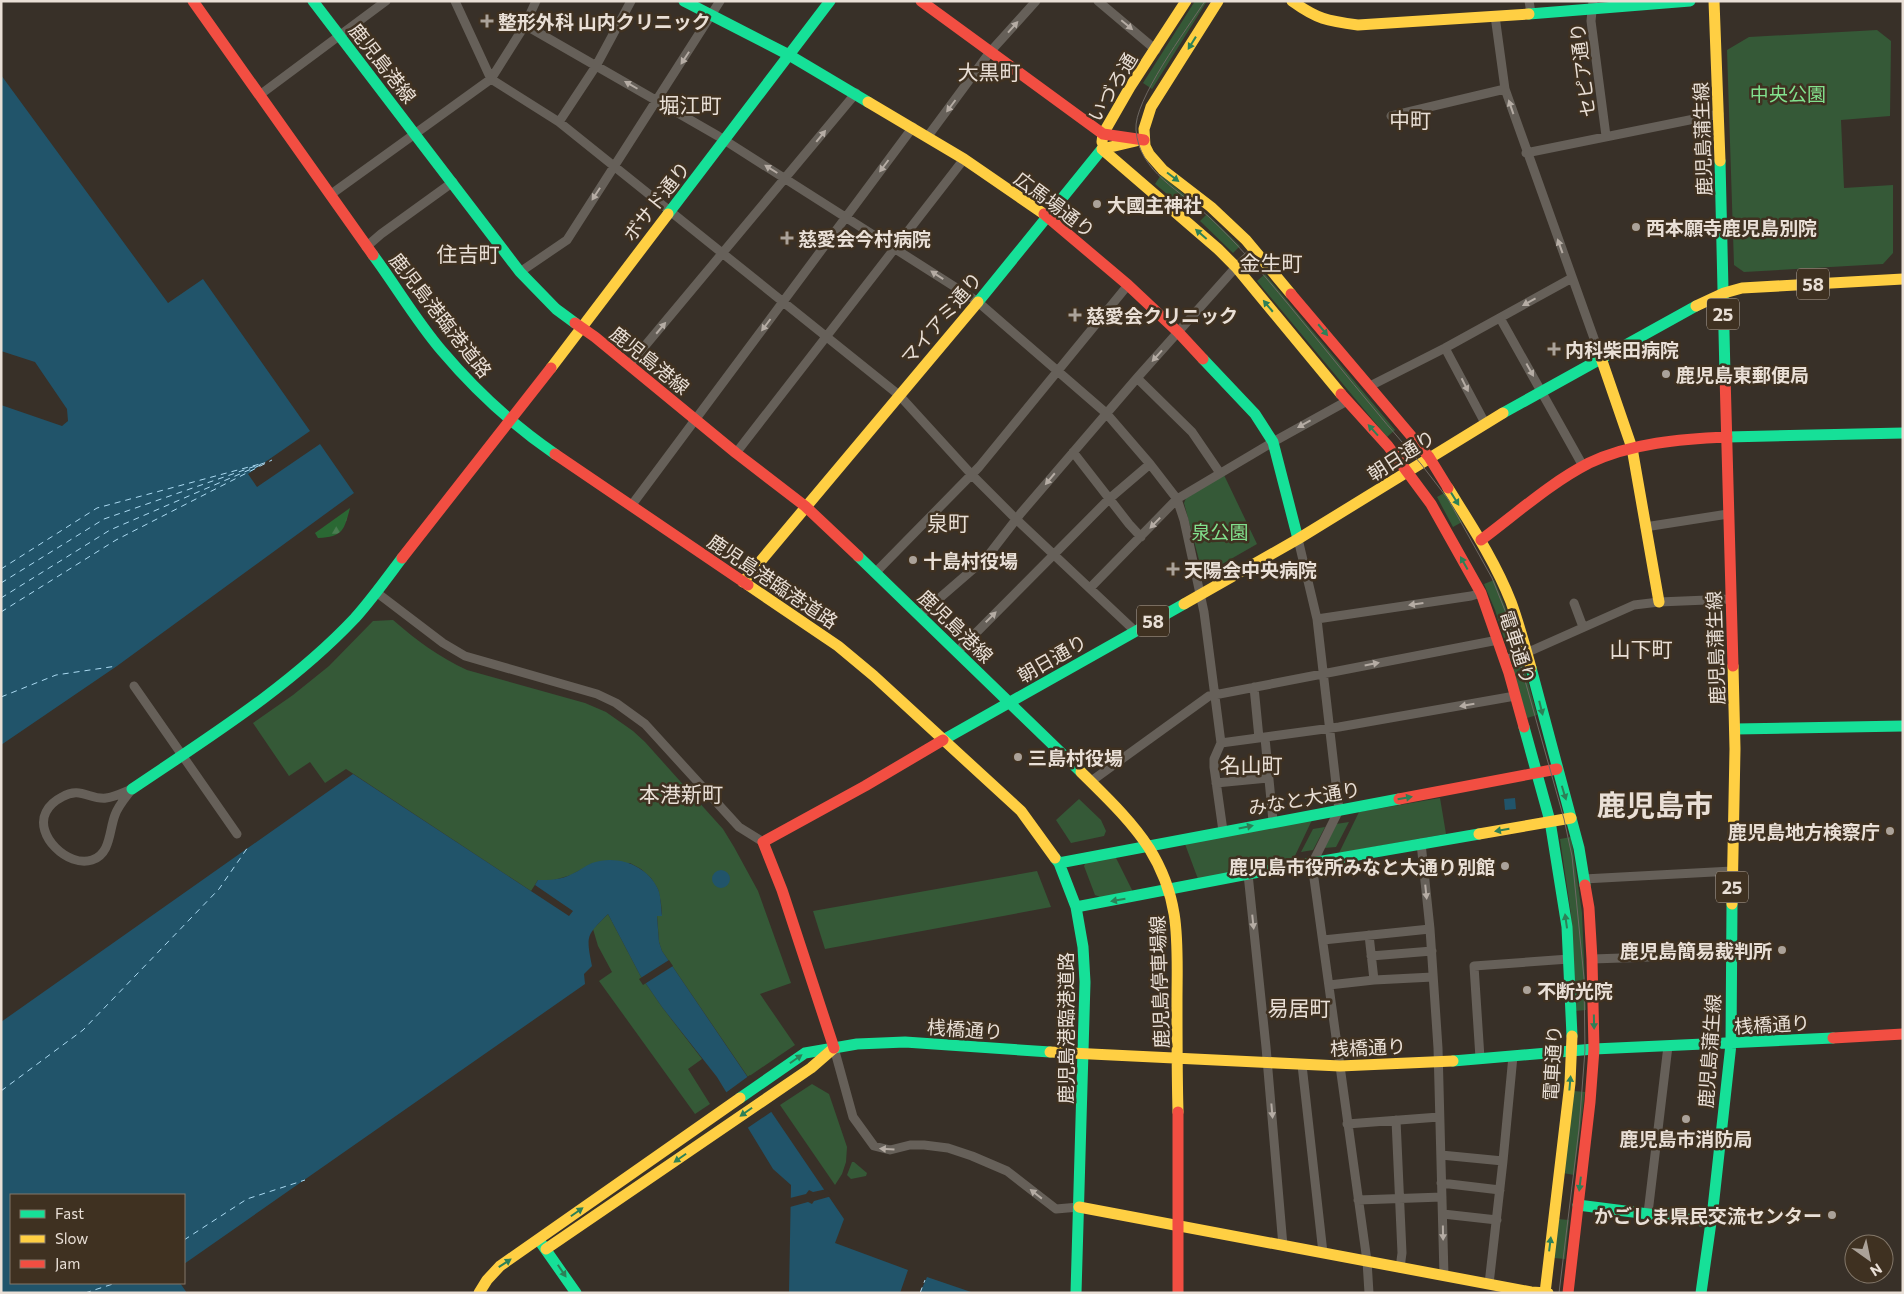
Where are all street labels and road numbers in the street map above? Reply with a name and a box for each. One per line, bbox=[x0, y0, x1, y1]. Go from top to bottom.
street label: 鹿児島港線 bbox=[345, 18, 421, 108]
street label: セピア通り bbox=[1565, 21, 1599, 119]
street label: いづろ通 bbox=[1083, 48, 1141, 126]
street label: 鹿児島蒲生線 bbox=[1689, 82, 1715, 196]
street label: ボサド通り bbox=[618, 156, 694, 246]
street label: 広馬場通り bbox=[1010, 166, 1100, 242]
street label: 鹿児島港臨港道路 bbox=[385, 248, 497, 382]
street label: マイアミ通り bbox=[896, 267, 986, 369]
road number: 58 bbox=[1797, 268, 1829, 300]
road number: 25 bbox=[1707, 298, 1739, 329]
street label: 鹿児島港線 bbox=[606, 321, 694, 399]
street label: 朝日通り bbox=[1363, 425, 1439, 485]
street label: 鹿児島港臨港道路 bbox=[704, 529, 842, 633]
street label: 鹿児島港線 bbox=[914, 585, 998, 667]
street label: 鹿児島蒲生線 bbox=[1702, 591, 1728, 705]
road number: 58 bbox=[1137, 606, 1169, 636]
street label: 電車通り bbox=[1495, 607, 1541, 687]
street label: 朝日通り bbox=[1013, 629, 1091, 687]
street label: みなと大通り bbox=[1246, 777, 1362, 819]
road number: 25 bbox=[1716, 872, 1748, 902]
street label: 鹿児島停車場線 bbox=[1145, 915, 1173, 1049]
street label: 鹿児島港臨港道路 bbox=[1054, 952, 1077, 1104]
street label: 鹿児島蒲生線 bbox=[1694, 993, 1724, 1109]
street label: 桟橋通り bbox=[1733, 1011, 1811, 1037]
street label: 桟橋通り bbox=[926, 1015, 1004, 1043]
street label: 電車通り bbox=[1539, 1024, 1565, 1102]
street label: 桟橋通り bbox=[1330, 1034, 1406, 1060]

